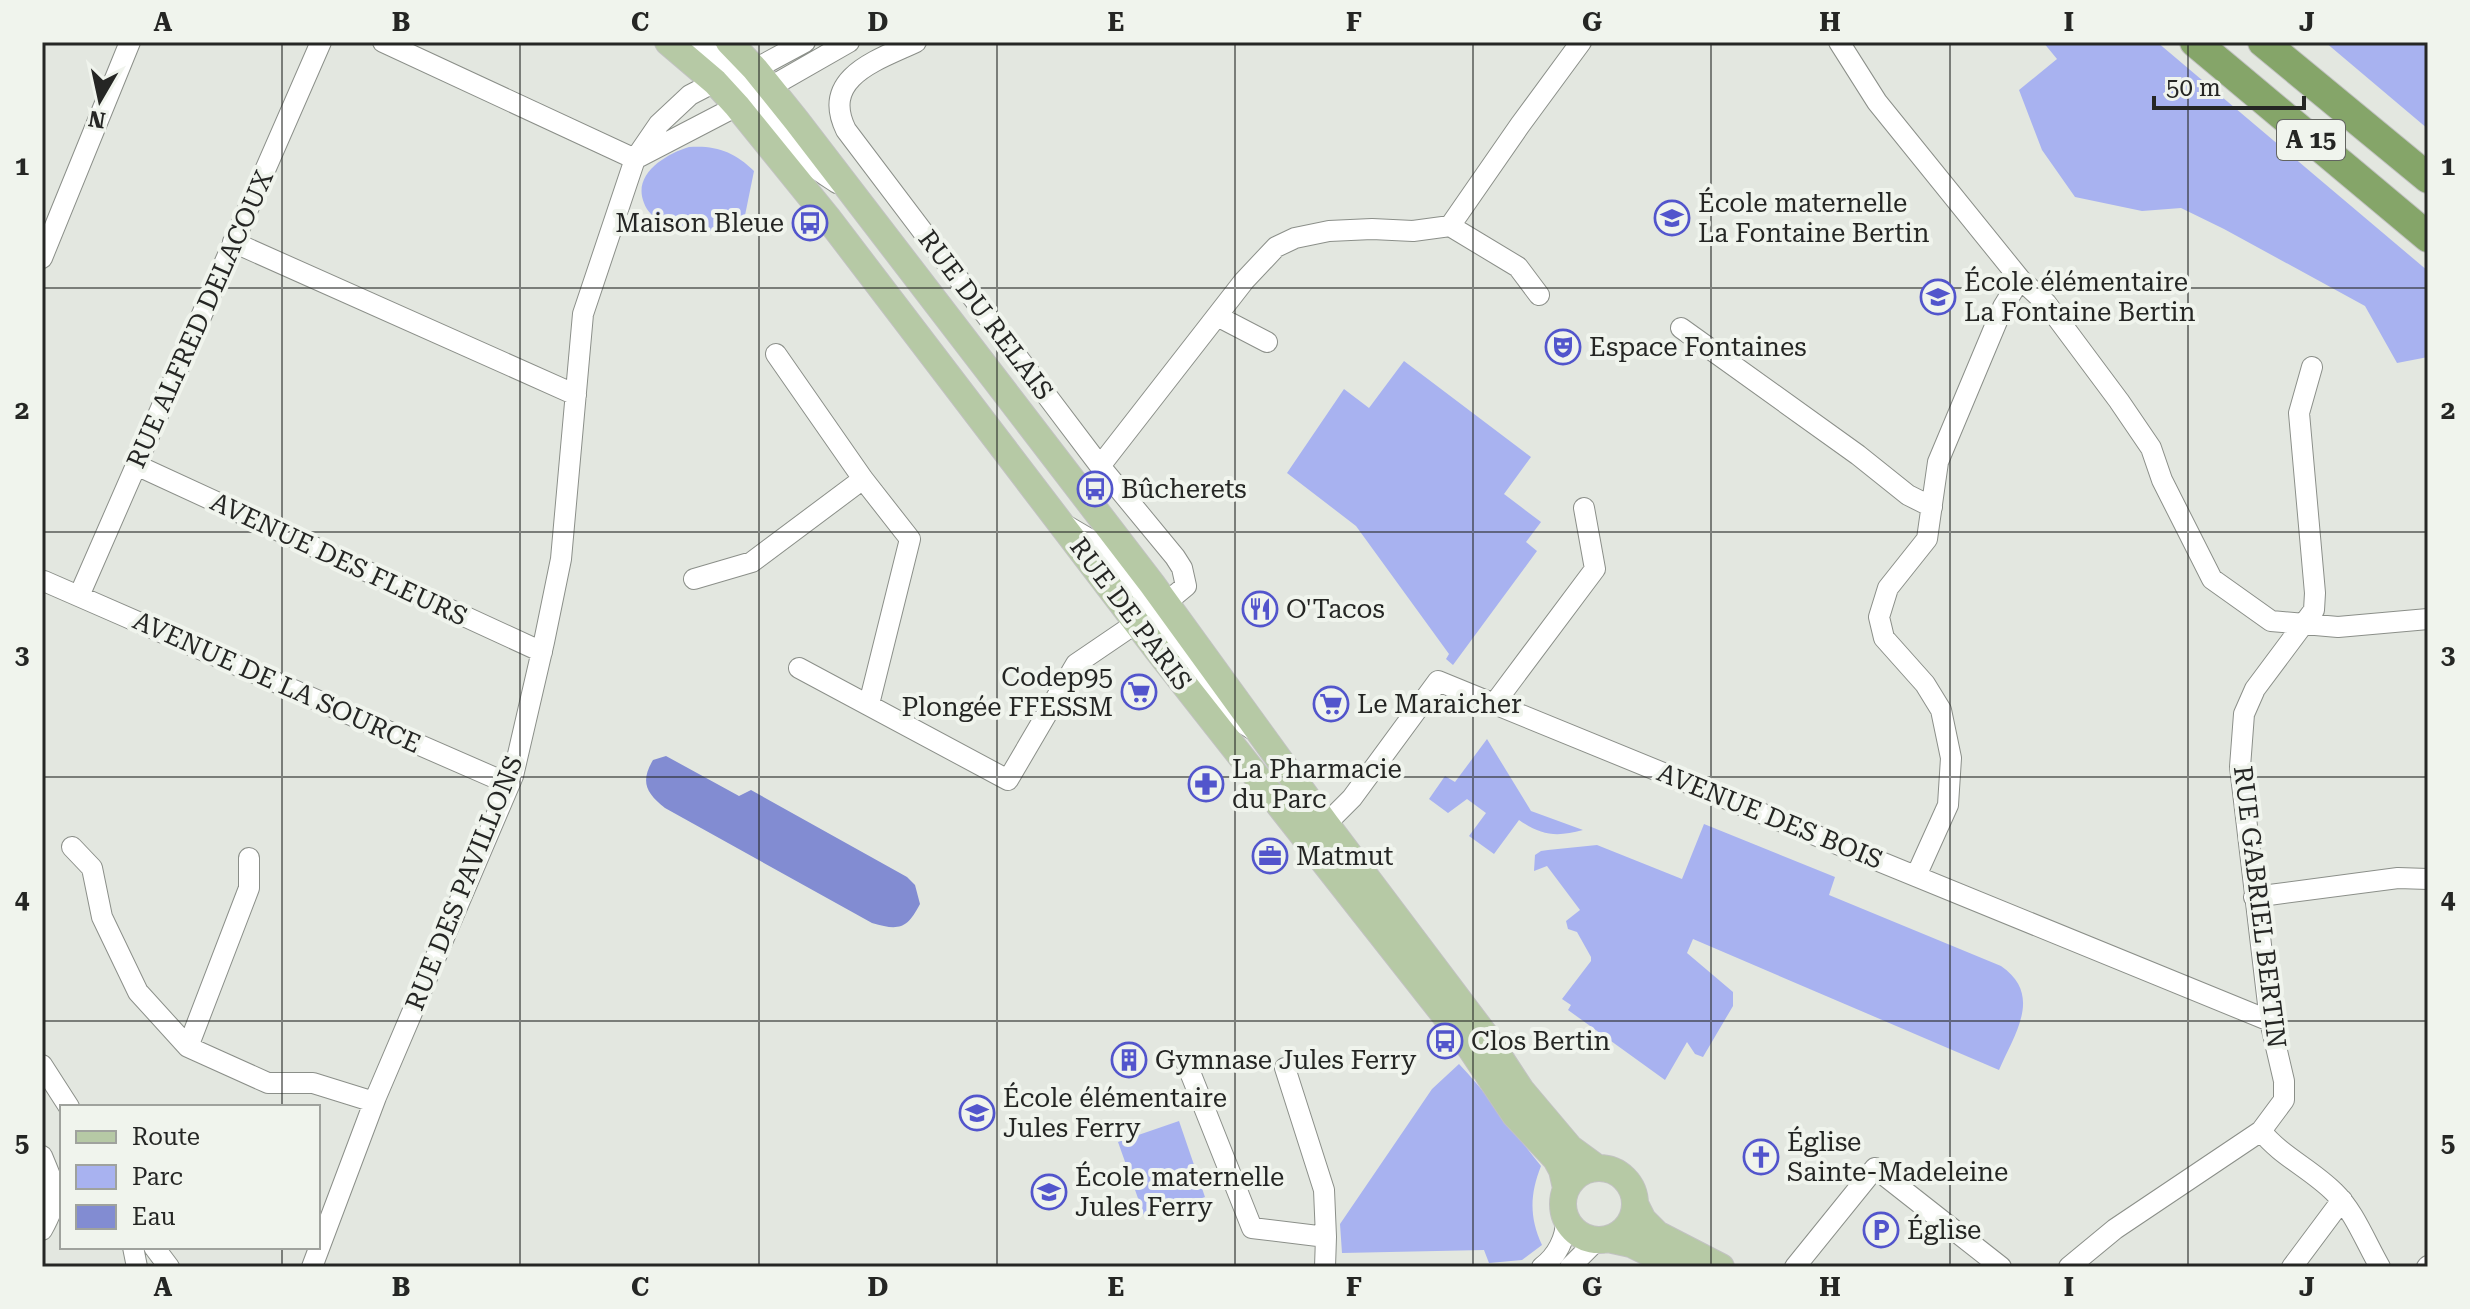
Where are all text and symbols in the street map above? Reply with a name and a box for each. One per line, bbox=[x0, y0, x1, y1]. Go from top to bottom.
text: A bbox=[154, 7, 173, 37]
text: B bbox=[392, 7, 410, 37]
text: C bbox=[631, 7, 649, 37]
text: D bbox=[868, 7, 888, 37]
text: E bbox=[1108, 7, 1124, 37]
text: F bbox=[1346, 7, 1362, 37]
text: G bbox=[1582, 7, 1602, 37]
text: H bbox=[1819, 7, 1841, 37]
text: I bbox=[2064, 7, 2074, 37]
text: J bbox=[2299, 7, 2315, 37]
north arrow bbox=[60, 60, 140, 140]
scale bar bbox=[2154, 60, 2304, 110]
text: 50 m bbox=[2166, 74, 2221, 102]
text: N bbox=[87, 106, 107, 133]
road number: A 15 bbox=[2277, 120, 2345, 160]
text: 1 bbox=[15, 151, 29, 181]
text: 1 bbox=[2441, 151, 2455, 181]
street label: RUE ALFRED DELACOUX bbox=[121, 166, 279, 472]
place label: École maternelle La Fontaine Bertin bbox=[1698, 187, 1930, 248]
school or university icon: École maternelle La Fontaine Bertin bbox=[1653, 199, 1691, 237]
bus stop icon: Maison Bleue bbox=[791, 204, 829, 242]
place label: Maison Bleue bbox=[615, 208, 784, 238]
street label: RUE DU RELAIS bbox=[913, 224, 1059, 406]
place label: École élémentaire La Fontaine Bertin bbox=[1964, 266, 2196, 327]
school or university icon: École élémentaire La Fontaine Bertin bbox=[1919, 278, 1957, 316]
theatre icon: Espace Fontaines bbox=[1544, 328, 1582, 366]
place label: Espace Fontaines bbox=[1589, 332, 1807, 362]
text: 2 bbox=[15, 395, 29, 425]
text: 2 bbox=[2441, 395, 2455, 425]
bus stop icon: Bûcherets bbox=[1076, 470, 1114, 508]
place label: Bûcherets bbox=[1121, 474, 1247, 504]
street label: AVENUE DES FLEURS bbox=[206, 486, 472, 632]
street label: RUE DE PARIS bbox=[1064, 532, 1198, 696]
restaurant icon: O'Tacos bbox=[1241, 590, 1279, 628]
place label: O'Tacos bbox=[1286, 594, 1385, 624]
street label: AVENUE DE LA SOURCE bbox=[129, 605, 425, 759]
text: 3 bbox=[15, 640, 29, 670]
text: 3 bbox=[2441, 640, 2455, 670]
place label: Codep95 Plongée FFESSM bbox=[902, 662, 1113, 722]
supermarket icon: Codep95 Plongée FFESSM bbox=[1120, 673, 1158, 711]
supermarket icon: Le Maraicher bbox=[1312, 685, 1350, 723]
place label: Le Maraicher bbox=[1357, 689, 1522, 719]
street label: RUE DES PAVILLONS bbox=[399, 752, 529, 1014]
place label: La Pharmacie du Parc bbox=[1232, 754, 1402, 814]
street label: AVENUE DES BOIS bbox=[1653, 757, 1887, 875]
street label: RUE GABRIEL BERTIN bbox=[2228, 764, 2292, 1050]
pharmacy icon: La Pharmacie du Parc bbox=[1187, 765, 1225, 803]
office icon: Matmut bbox=[1251, 837, 1289, 875]
place label: Matmut bbox=[1296, 841, 1394, 871]
text: 4 bbox=[15, 884, 30, 914]
text: 4 bbox=[2441, 884, 2456, 914]
bus stop icon: Clos Bertin bbox=[1426, 1022, 1464, 1060]
place label: Clos Bertin bbox=[1471, 1026, 1610, 1056]
building icon: Gymnase Jules Ferry bbox=[1110, 1041, 1148, 1079]
place label: Gymnase Jules Ferry bbox=[1155, 1045, 1417, 1075]
place label: École élémentaire Jules Ferry bbox=[1003, 1082, 1227, 1143]
school or university icon: École élémentaire Jules Ferry bbox=[958, 1094, 996, 1132]
legend bbox=[60, 1105, 320, 1249]
text: Route bbox=[132, 1123, 200, 1151]
place label: Église Sainte-Madeleine bbox=[1787, 1126, 2008, 1187]
text: 5 bbox=[15, 1128, 29, 1158]
text: 5 bbox=[2441, 1128, 2455, 1158]
church icon: Église Sainte-Madeleine bbox=[1742, 1138, 1780, 1176]
place label: École maternelle Jules Ferry bbox=[1075, 1161, 1284, 1222]
text: Parc bbox=[132, 1163, 183, 1191]
school or university icon: École maternelle Jules Ferry bbox=[1030, 1173, 1068, 1211]
text: Eau bbox=[132, 1203, 175, 1231]
parking icon: Église bbox=[1862, 1211, 1900, 1249]
place label: Église bbox=[1907, 1214, 1981, 1245]
text: A bbox=[154, 1272, 173, 1302]
text: B bbox=[392, 1272, 410, 1302]
text: C bbox=[631, 1272, 649, 1302]
text: D bbox=[868, 1272, 888, 1302]
text: E bbox=[1108, 1272, 1124, 1302]
text: F bbox=[1346, 1272, 1362, 1302]
text: G bbox=[1582, 1272, 1602, 1302]
text: H bbox=[1819, 1272, 1841, 1302]
text: I bbox=[2064, 1272, 2074, 1302]
text: J bbox=[2299, 1272, 2315, 1302]

